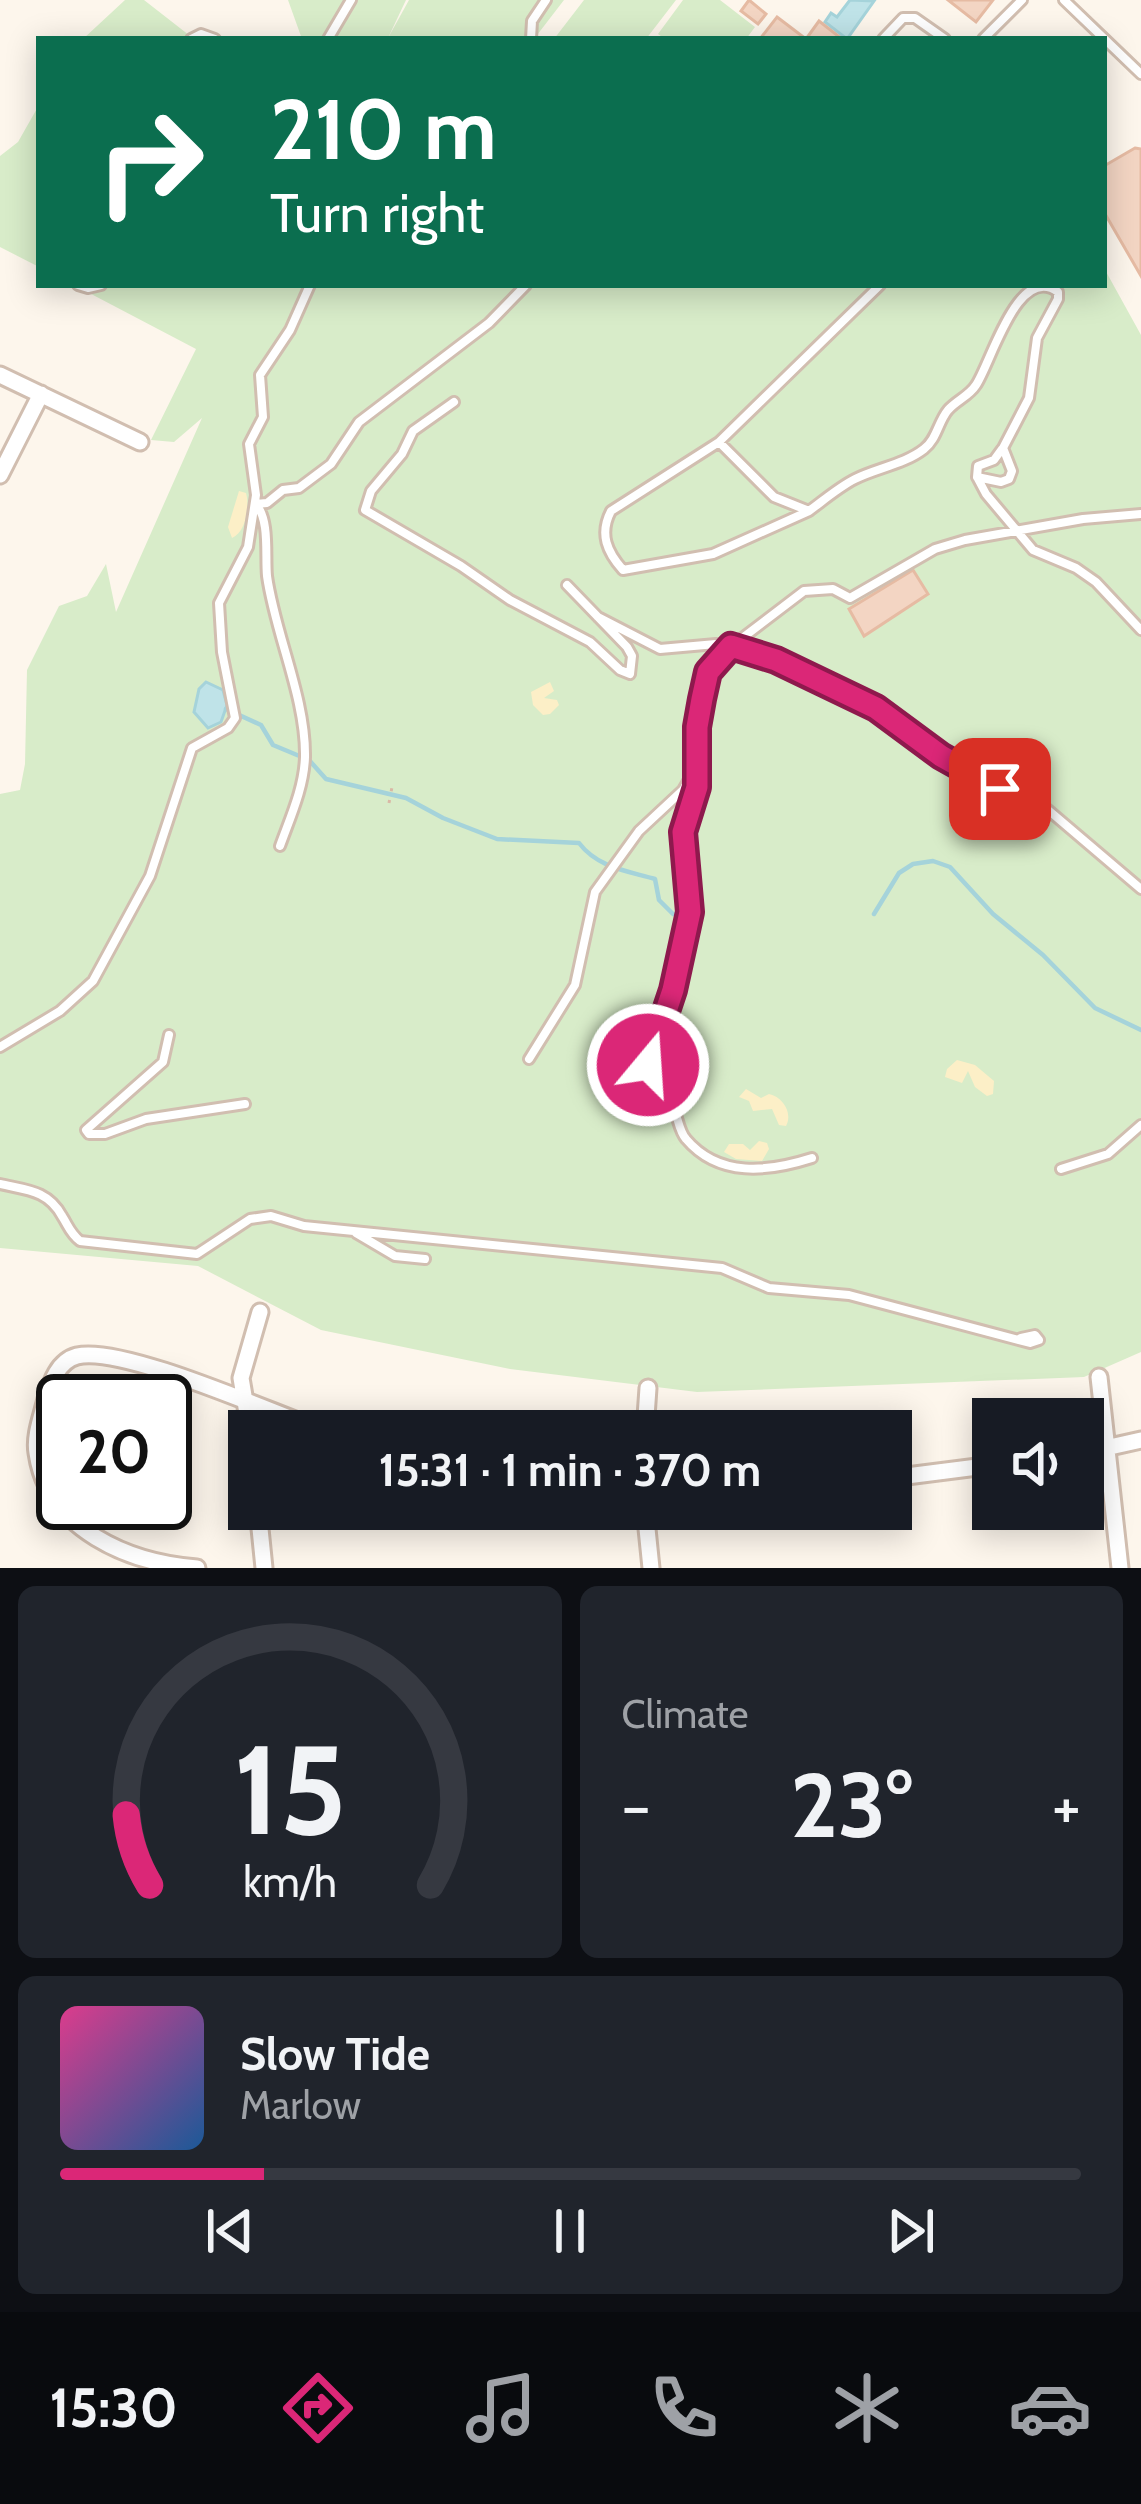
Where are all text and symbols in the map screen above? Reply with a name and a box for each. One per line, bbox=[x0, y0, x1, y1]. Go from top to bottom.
text: 210 m bbox=[270, 78, 497, 180]
icon: right bbox=[72, 84, 228, 240]
text: Turn right bbox=[270, 180, 484, 246]
pin bbox=[949, 738, 1051, 840]
icon: arrive bbox=[967, 756, 1033, 822]
position arrow bbox=[585, 1002, 711, 1128]
speed limit sign: 20 bbox=[36, 1374, 192, 1530]
map controls bbox=[972, 1398, 1104, 1530]
button: sound bbox=[972, 1398, 1104, 1530]
text: 15:31 · 1 min · 370 m bbox=[379, 1443, 761, 1497]
text: Climate bbox=[622, 1690, 748, 1738]
text: 15 bbox=[233, 1714, 346, 1865]
text: 23° bbox=[790, 1750, 912, 1860]
text: − bbox=[622, 1765, 651, 1846]
text: + bbox=[1052, 1765, 1081, 1846]
text: km/h bbox=[243, 1856, 337, 1908]
text: Slow Tide bbox=[240, 2027, 430, 2081]
text: Marlow bbox=[240, 2081, 361, 2129]
icon: previous bbox=[197, 2198, 263, 2264]
icon: pause bbox=[537, 2198, 603, 2264]
icon: next bbox=[878, 2198, 944, 2264]
icon: directions bbox=[276, 2366, 360, 2450]
icon: music bbox=[459, 2366, 543, 2450]
icon: phone bbox=[642, 2366, 726, 2450]
icon: climate bbox=[825, 2366, 909, 2450]
icon: car bbox=[1008, 2366, 1092, 2450]
text: 15:30 bbox=[49, 2375, 178, 2441]

